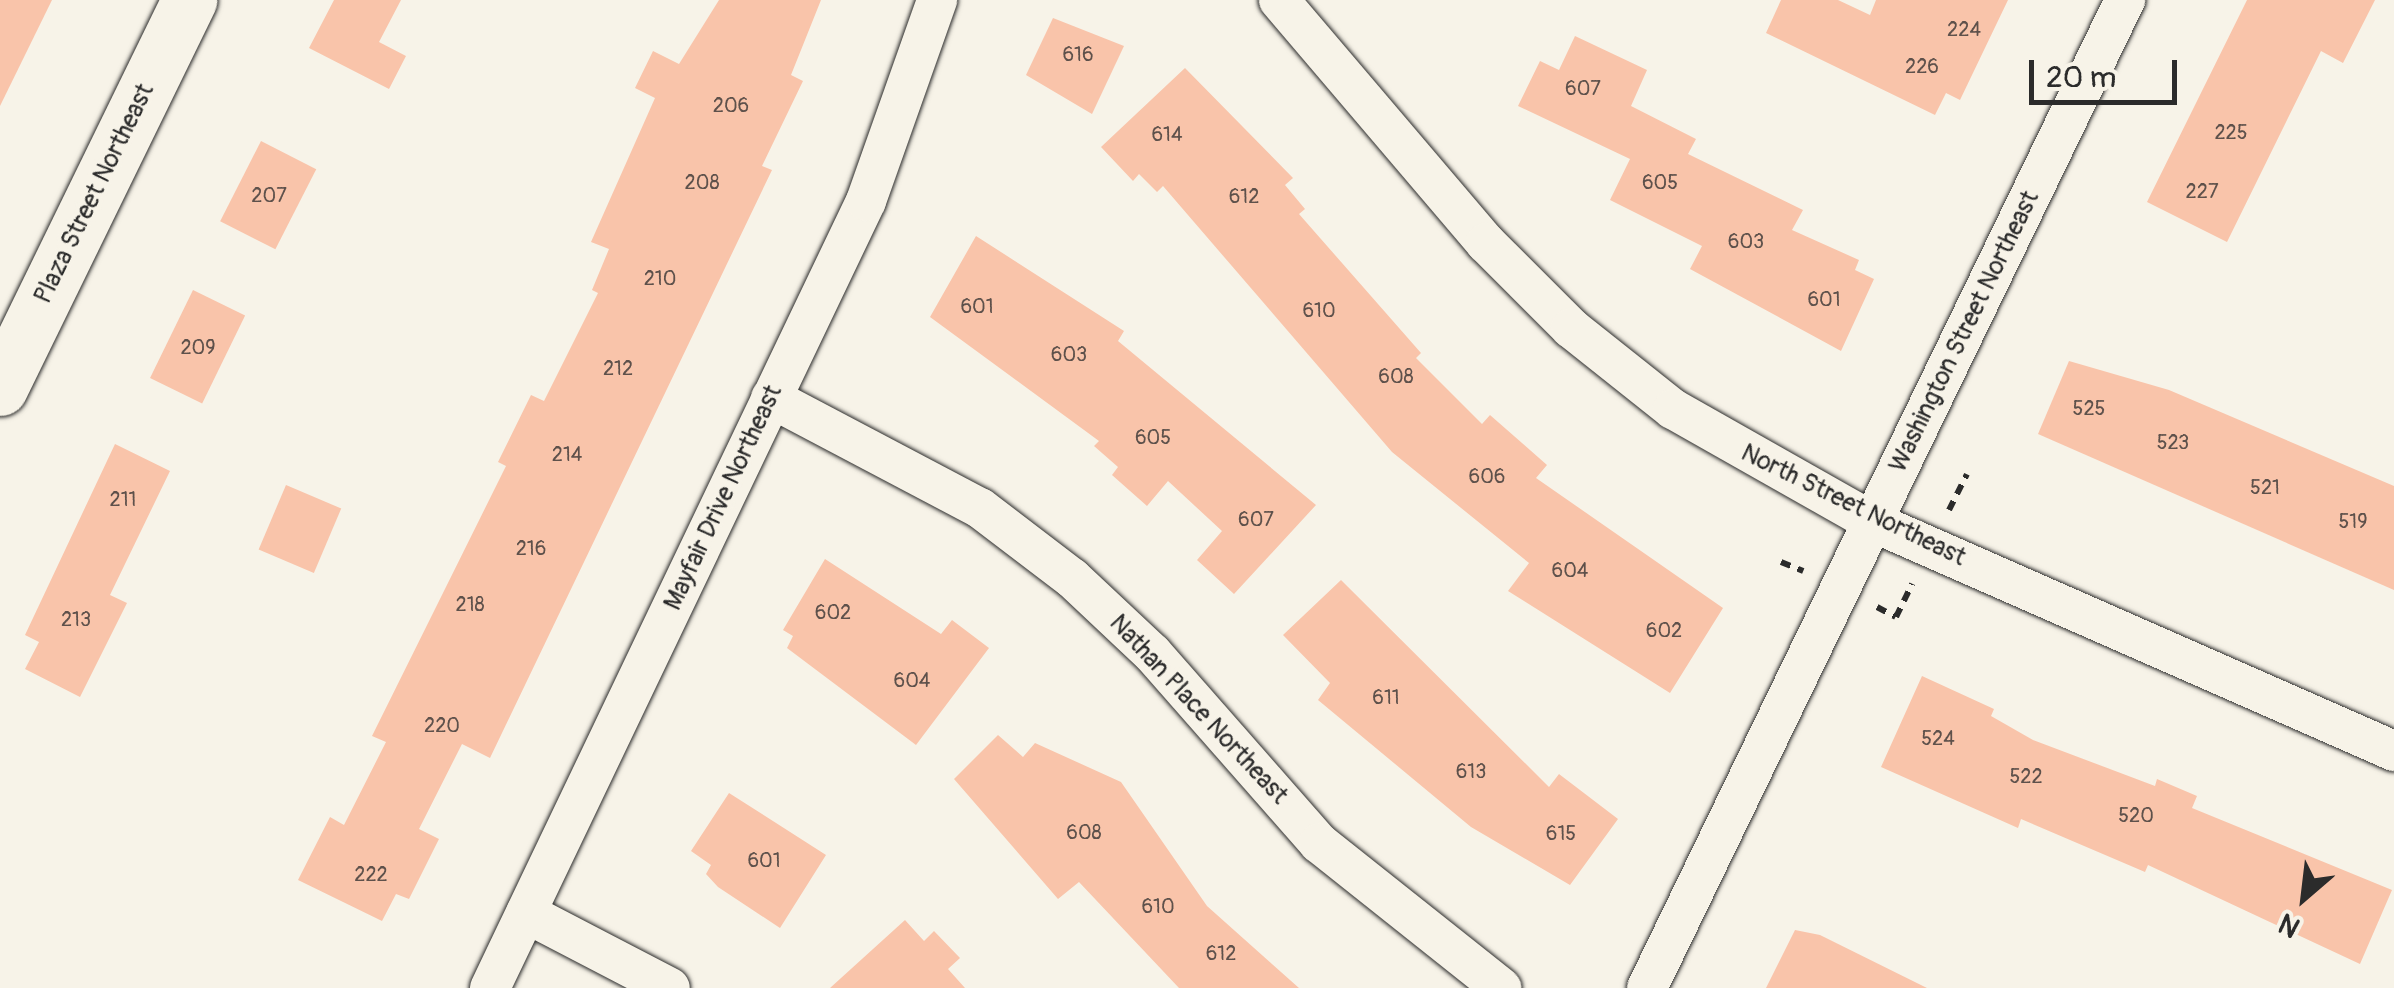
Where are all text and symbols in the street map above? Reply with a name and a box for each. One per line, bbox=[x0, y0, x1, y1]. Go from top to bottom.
house number: 224 bbox=[1947, 17, 1981, 41]
scale bar bbox=[2034, 40, 2182, 102]
house number: 616 bbox=[1062, 42, 1094, 66]
house number: 226 bbox=[1905, 54, 1939, 78]
text: 20 m bbox=[2046, 59, 2116, 96]
house number: 607 bbox=[1565, 76, 1601, 100]
street label: Plaza Street Northeast bbox=[29, 79, 161, 309]
house number: 206 bbox=[713, 93, 749, 117]
house number: 225 bbox=[2214, 120, 2248, 144]
house number: 614 bbox=[1151, 122, 1183, 146]
house number: 208 bbox=[685, 170, 719, 194]
house number: 605 bbox=[1642, 170, 1678, 194]
house number: 227 bbox=[2186, 179, 2218, 203]
house number: 207 bbox=[251, 183, 287, 207]
house number: 612 bbox=[1229, 184, 1259, 208]
street label: Washington Street Northeast bbox=[1884, 186, 2046, 478]
house number: 603 bbox=[1728, 229, 1764, 253]
house number: 210 bbox=[644, 266, 676, 290]
house number: 601 bbox=[1807, 287, 1841, 311]
house number: 601 bbox=[960, 294, 994, 318]
house number: 610 bbox=[1302, 298, 1336, 322]
house number: 209 bbox=[180, 335, 216, 359]
house number: 603 bbox=[1051, 342, 1087, 366]
house number: 212 bbox=[603, 356, 633, 380]
house number: 608 bbox=[1378, 364, 1414, 388]
street label: Mayfair Drive Northeast bbox=[659, 381, 789, 615]
house number: 525 bbox=[2073, 396, 2105, 420]
house number: 605 bbox=[1135, 425, 1171, 449]
house number: 523 bbox=[2157, 430, 2189, 454]
street label: North Street Northeast bbox=[1736, 439, 1970, 573]
house number: 214 bbox=[552, 442, 582, 466]
house number: 606 bbox=[1469, 464, 1505, 488]
house number: 521 bbox=[2250, 475, 2280, 499]
house number: 211 bbox=[110, 487, 136, 511]
house number: 607 bbox=[1238, 507, 1274, 531]
house number: 519 bbox=[2339, 509, 2367, 533]
house number: 216 bbox=[516, 536, 546, 560]
house number: 604 bbox=[1552, 558, 1588, 582]
house number: 218 bbox=[455, 592, 485, 616]
house number: 602 bbox=[815, 600, 851, 624]
house number: 213 bbox=[61, 607, 91, 631]
street label: Nathan Place Northeast bbox=[1102, 609, 1294, 811]
house number: 602 bbox=[1646, 618, 1682, 642]
house number: 604 bbox=[894, 668, 930, 692]
house number: 611 bbox=[1372, 685, 1400, 709]
house number: 220 bbox=[424, 713, 460, 737]
house number: 524 bbox=[1921, 726, 1955, 750]
house number: 613 bbox=[1456, 759, 1486, 783]
house number: 522 bbox=[2009, 764, 2043, 788]
house number: 520 bbox=[2118, 803, 2154, 827]
house number: 608 bbox=[1066, 820, 1102, 844]
house number: 615 bbox=[1546, 821, 1576, 845]
house number: 601 bbox=[747, 848, 781, 872]
north arrow bbox=[2254, 848, 2354, 948]
house number: 222 bbox=[354, 862, 388, 886]
house number: 610 bbox=[1141, 894, 1175, 918]
text: N bbox=[2273, 905, 2306, 945]
house number: 612 bbox=[1206, 941, 1236, 965]

